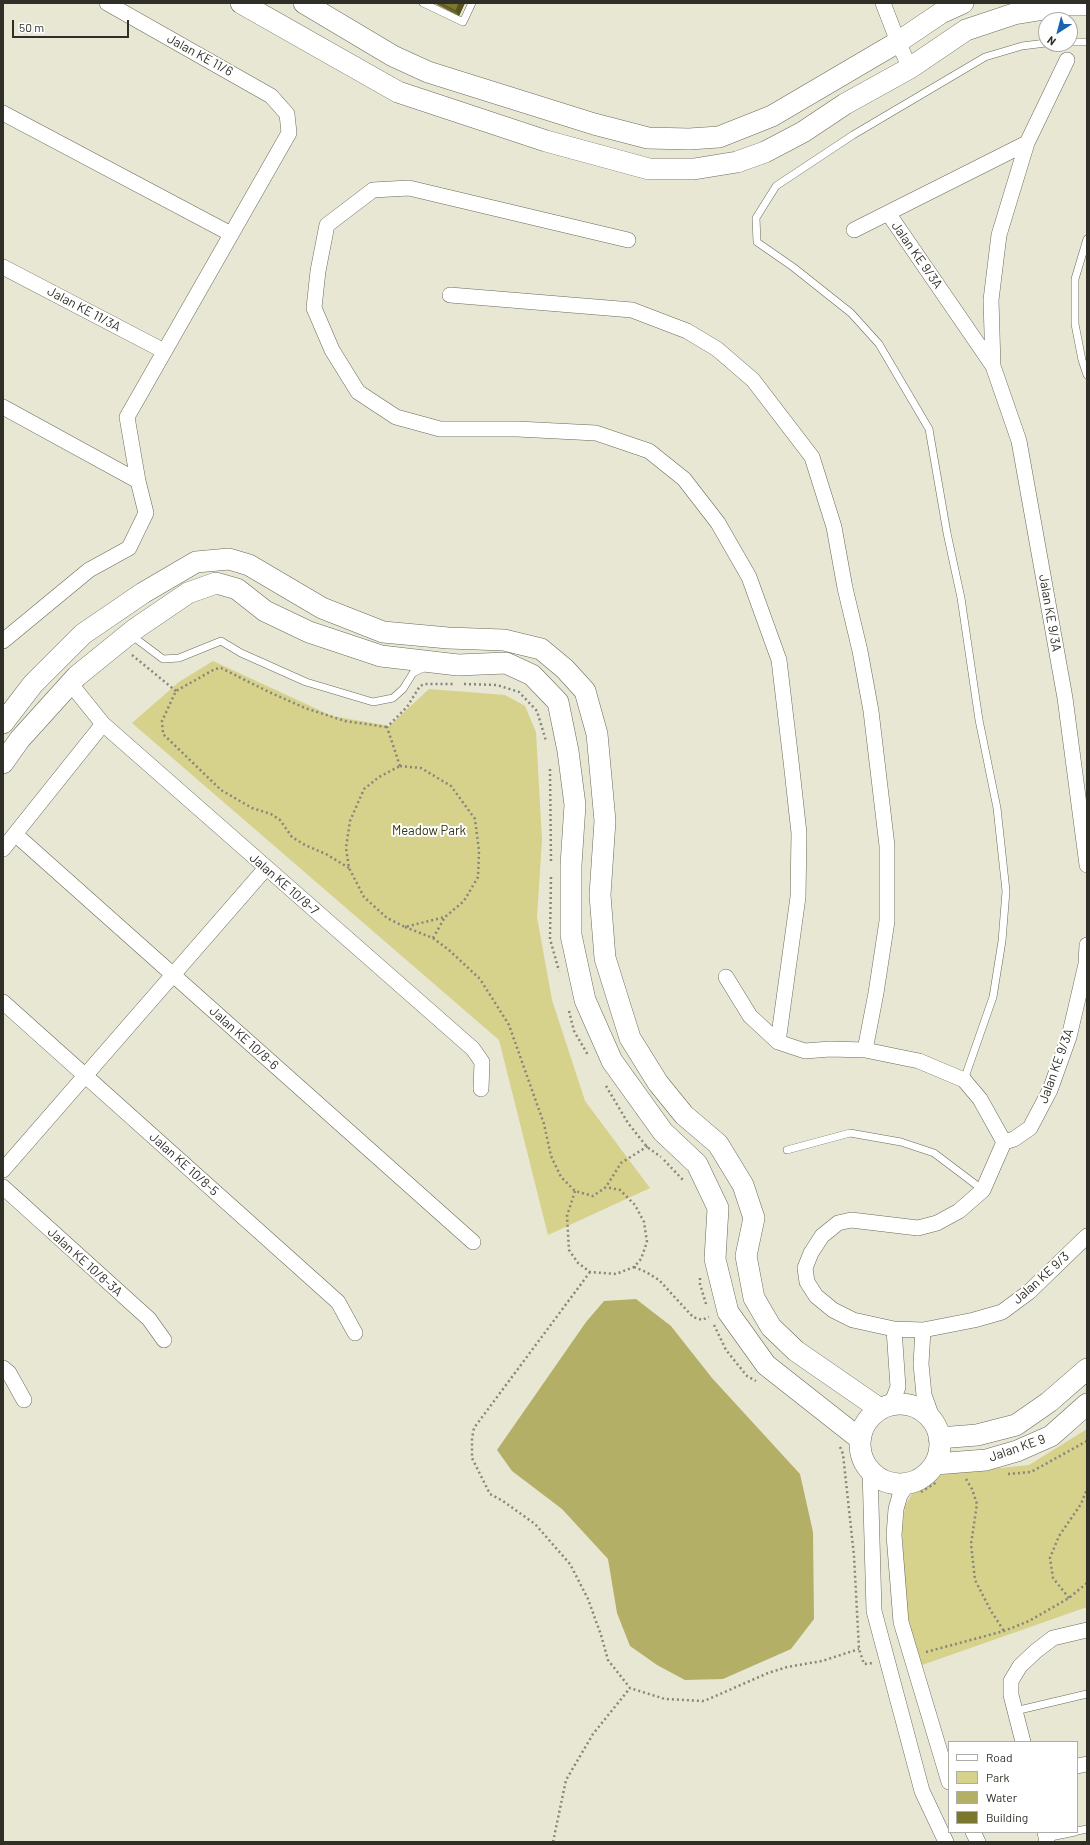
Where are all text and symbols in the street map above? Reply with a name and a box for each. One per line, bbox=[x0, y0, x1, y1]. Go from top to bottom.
scale bar bbox=[14, 12, 131, 38]
north arrow bbox=[1038, 12, 1078, 52]
text: 50 m bbox=[19, 20, 44, 34]
street label: Jalan KE 11/6 bbox=[164, 31, 236, 79]
text: N bbox=[1044, 34, 1058, 49]
street label: Jalan KE 9/3A bbox=[888, 218, 946, 292]
street label: Jalan KE 11/3A bbox=[45, 283, 123, 335]
street label: Jalan KE 9/3A bbox=[1036, 573, 1064, 653]
park label: Meadow Park bbox=[392, 823, 466, 839]
street label: Jalan KE 10/8-7 bbox=[246, 850, 322, 918]
street label: Jalan KE 10/8-6 bbox=[206, 1003, 282, 1073]
street label: Jalan KE 9/3A bbox=[1035, 1027, 1077, 1105]
street label: Jalan KE 10/8-5 bbox=[146, 1129, 222, 1199]
street label: Jalan KE 10/8-3A bbox=[44, 1224, 126, 1300]
street label: Jalan KE 9/3 bbox=[1010, 1249, 1072, 1307]
street label: Jalan KE 9 bbox=[987, 1431, 1047, 1465]
legend bbox=[948, 1741, 1078, 1833]
text: Road bbox=[986, 1750, 1013, 1764]
text: Park bbox=[986, 1770, 1010, 1784]
text: Water bbox=[986, 1790, 1017, 1804]
text: Building bbox=[986, 1810, 1028, 1824]

